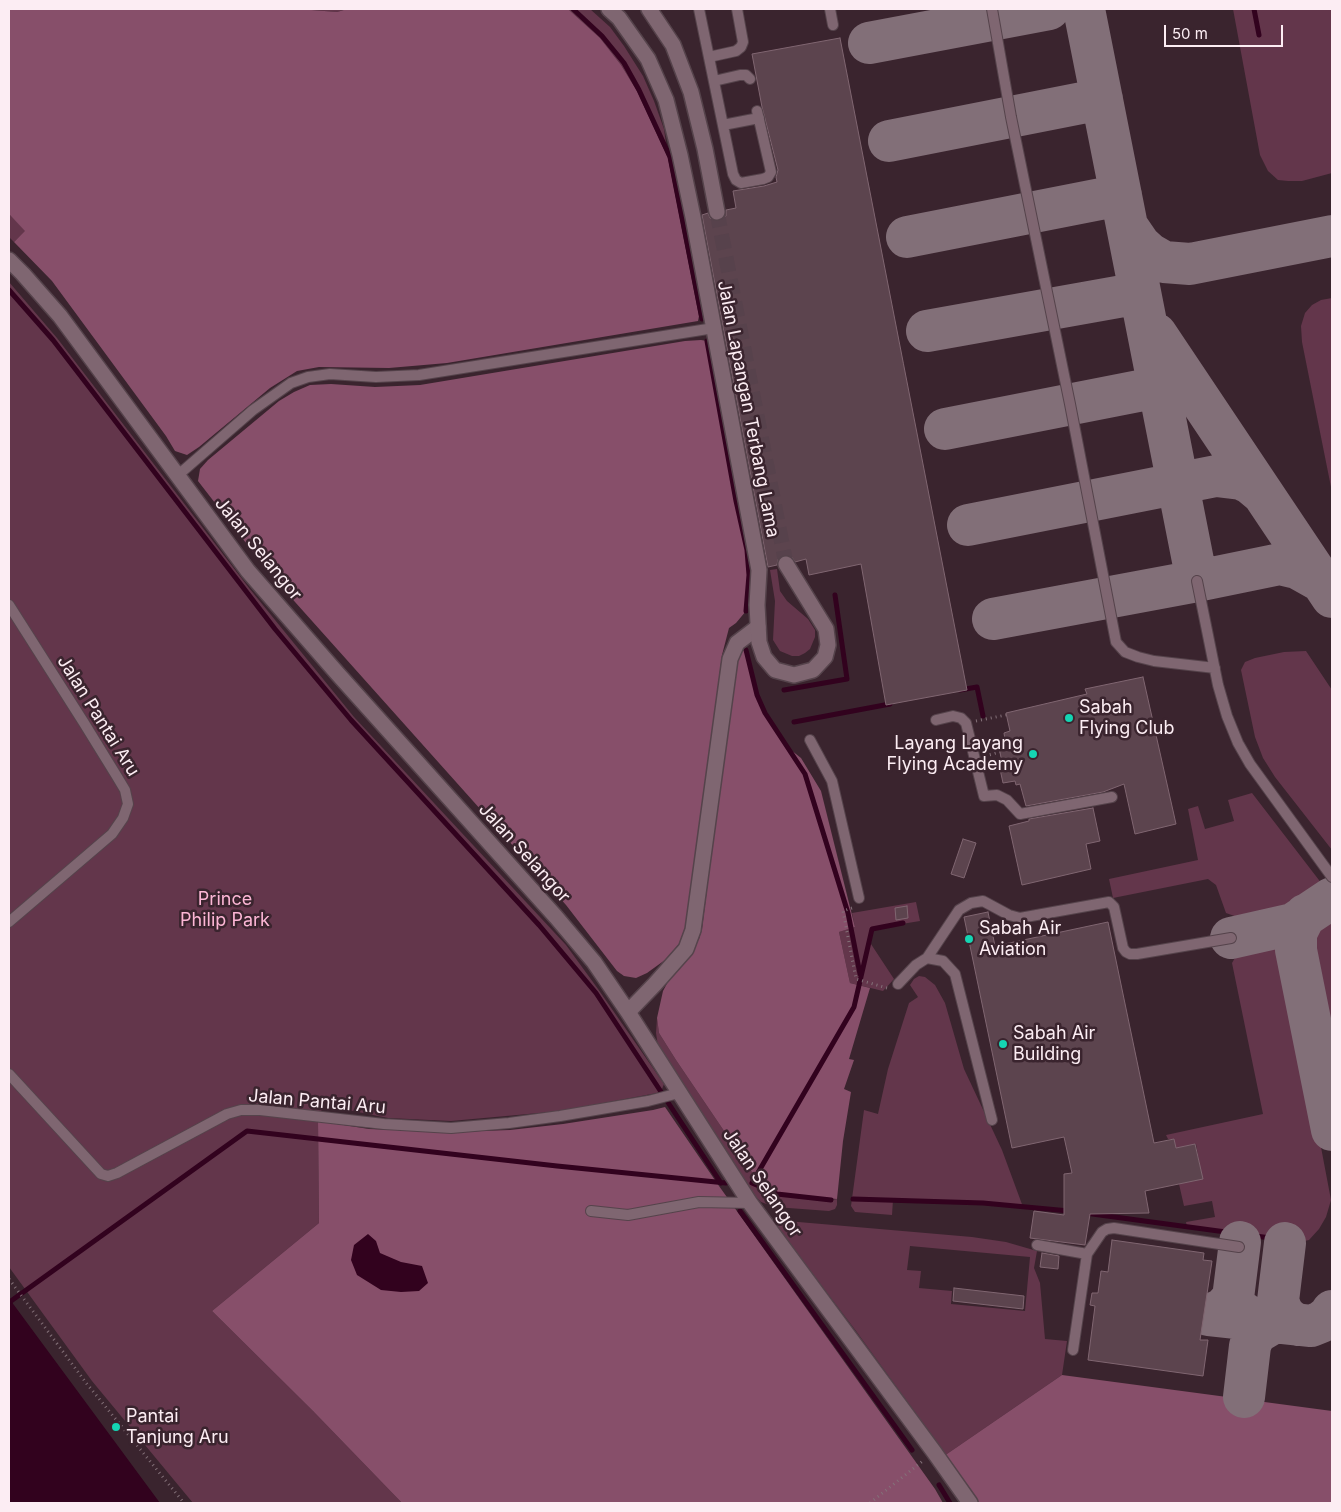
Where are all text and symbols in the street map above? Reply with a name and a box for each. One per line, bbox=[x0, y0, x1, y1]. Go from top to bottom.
scale bar bbox=[1166, 15, 1285, 47]
text: 50 m bbox=[1172, 24, 1208, 43]
street label: Jalan Lapangan Terbang Lama bbox=[712, 279, 784, 539]
street label: Jalan Selangor bbox=[210, 493, 306, 605]
street label: Jalan Pantai Aru bbox=[52, 652, 144, 780]
place label: Sabah Flying Club bbox=[1079, 697, 1174, 740]
marker: Sabah Flying Club bbox=[1063, 712, 1075, 724]
place label: Layang Layang Flying Academy bbox=[887, 733, 1023, 776]
marker: Layang Layang Flying Academy bbox=[1027, 748, 1039, 760]
street label: Jalan Selangor bbox=[474, 799, 574, 907]
park label: Prince Philip Park bbox=[180, 889, 270, 932]
place label: Sabah Air Aviation bbox=[979, 918, 1061, 961]
marker: Sabah Air Aviation bbox=[963, 933, 975, 945]
place label: Sabah Air Building bbox=[1013, 1023, 1095, 1066]
marker: Sabah Air Building bbox=[997, 1038, 1009, 1050]
street label: Jalan Pantai Aru bbox=[247, 1085, 387, 1119]
street label: Jalan Selangor bbox=[718, 1125, 806, 1241]
place label: Pantai Tanjung Aru bbox=[126, 1406, 229, 1448]
marker: Pantai Tanjung Aru bbox=[110, 1421, 122, 1433]

